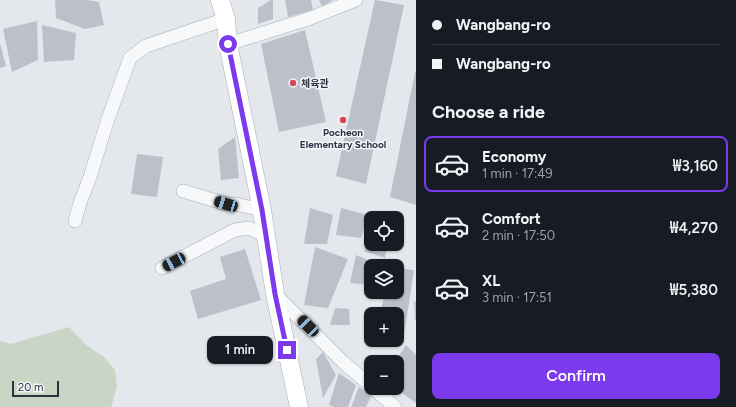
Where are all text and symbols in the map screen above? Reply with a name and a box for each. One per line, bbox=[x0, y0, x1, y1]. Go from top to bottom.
text: Wangbang-ro bbox=[456, 16, 551, 34]
route start bbox=[219, 35, 237, 53]
text: Wangbang-ro bbox=[456, 55, 551, 73]
place label: 체육관 bbox=[301, 77, 329, 90]
marker: 체육관 bbox=[288, 78, 298, 88]
text: Choose a ride bbox=[432, 101, 545, 123]
marker: Pocheon Elementary School bbox=[338, 115, 348, 125]
place label: Pocheon Elementary School bbox=[300, 126, 386, 151]
icon: car bbox=[434, 146, 470, 182]
text: Economy bbox=[482, 148, 547, 166]
text: ₩3,160 bbox=[673, 157, 718, 175]
text: 1 min · 17:49 bbox=[482, 166, 553, 181]
car bbox=[213, 195, 239, 213]
icon: car bbox=[434, 208, 470, 244]
text: Comfort bbox=[482, 210, 541, 228]
map controls bbox=[364, 211, 404, 395]
button: locate bbox=[364, 211, 404, 251]
text: ₩4,270 bbox=[670, 219, 718, 237]
text: 2 min · 17:50 bbox=[482, 228, 555, 243]
car bbox=[161, 251, 187, 273]
button: layers bbox=[364, 259, 404, 299]
icon: car bbox=[434, 270, 470, 306]
text: XL bbox=[482, 272, 500, 290]
text: ₩5,380 bbox=[670, 281, 718, 299]
text: 3 min · 17:51 bbox=[482, 290, 552, 305]
button: + bbox=[364, 307, 404, 347]
car bbox=[295, 313, 321, 339]
callout: 1 min bbox=[207, 336, 273, 364]
route end bbox=[278, 341, 296, 359]
text: 1 min bbox=[225, 342, 255, 357]
button: Confirm bbox=[432, 353, 720, 399]
button: − bbox=[364, 355, 404, 395]
scale bar bbox=[12, 379, 59, 398]
text: 20 m bbox=[18, 381, 43, 394]

